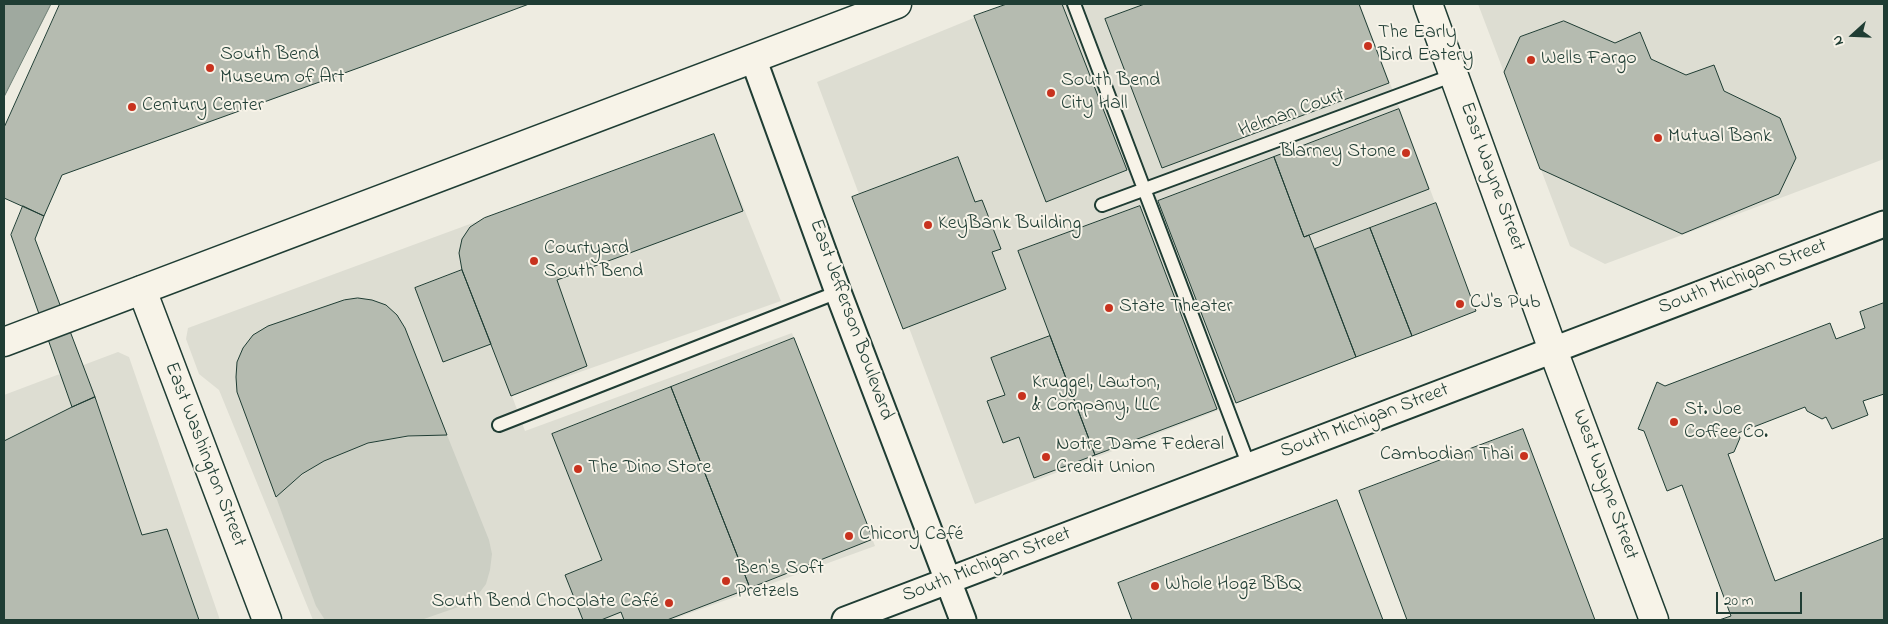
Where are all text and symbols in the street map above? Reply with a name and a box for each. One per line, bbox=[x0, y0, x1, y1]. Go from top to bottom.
north arrow bbox=[1828, 10, 1878, 60]
place label: The Early Bird Eatery bbox=[1378, 22, 1473, 69]
text: N bbox=[1827, 32, 1850, 48]
marker: The Early Bird Eatery bbox=[1362, 40, 1374, 52]
place label: South Bend Museum of Art bbox=[220, 44, 344, 91]
place label: Wells Fargo bbox=[1541, 48, 1637, 72]
marker: Wells Fargo bbox=[1525, 54, 1537, 66]
marker: South Bend Museum of Art bbox=[204, 62, 216, 74]
place label: South Bend City Hall bbox=[1061, 70, 1160, 117]
street label: Helman Court bbox=[1236, 84, 1348, 144]
marker: South Bend City Hall bbox=[1045, 87, 1057, 99]
place label: Century Center bbox=[142, 95, 264, 119]
street label: East Wayne Street bbox=[1453, 99, 1529, 255]
marker: Century Center bbox=[126, 101, 138, 113]
place label: Mutual Bank bbox=[1668, 126, 1772, 150]
marker: Mutual Bank bbox=[1652, 132, 1664, 144]
place label: Blarney Stone bbox=[1280, 141, 1396, 165]
marker: Blarney Stone bbox=[1400, 147, 1412, 159]
place label: KeyBank Building bbox=[938, 213, 1081, 237]
street label: East Jefferson Boulevard bbox=[802, 216, 898, 424]
marker: KeyBank Building bbox=[922, 219, 934, 231]
street label: South Michigan Street bbox=[1655, 235, 1831, 321]
place label: Courtyard South Bend bbox=[544, 238, 643, 285]
marker: Courtyard South Bend bbox=[528, 255, 540, 267]
place label: CJ's Pub bbox=[1470, 292, 1540, 316]
place label: State Theater bbox=[1119, 296, 1233, 320]
marker: CJ's Pub bbox=[1454, 298, 1466, 310]
marker: State Theater bbox=[1103, 302, 1115, 314]
street label: East Washington Street bbox=[158, 359, 250, 551]
place label: Kruggel, Lawton, & Company, LLC bbox=[1032, 372, 1160, 419]
street label: South Michigan Street bbox=[1277, 379, 1453, 465]
marker: Kruggel, Lawton, & Company, LLC bbox=[1016, 390, 1028, 402]
place label: St. Joe Coffee Co. bbox=[1684, 399, 1768, 446]
street label: West Wayne Street bbox=[1566, 407, 1642, 563]
marker: St. Joe Coffee Co. bbox=[1668, 416, 1680, 428]
place label: Notre Dame Federal Credit Union bbox=[1056, 434, 1224, 481]
place label: Cambodian Thai bbox=[1380, 444, 1514, 468]
marker: Cambodian Thai bbox=[1518, 450, 1530, 462]
marker: Notre Dame Federal Credit Union bbox=[1040, 451, 1052, 463]
place label: The Dino Store bbox=[588, 457, 712, 481]
marker: The Dino Store bbox=[572, 463, 584, 475]
street label: South Michigan Street bbox=[899, 523, 1075, 609]
place label: Chicory Café bbox=[859, 524, 963, 548]
marker: Chicory Café bbox=[843, 530, 855, 542]
place label: Ben's Soft Pretzels bbox=[736, 558, 824, 605]
place label: Whole Hogz BBQ bbox=[1165, 574, 1301, 598]
marker: Ben's Soft Pretzels bbox=[720, 575, 732, 587]
marker: Whole Hogz BBQ bbox=[1149, 580, 1161, 592]
scale bar bbox=[1718, 582, 1804, 614]
text: 20 m bbox=[1724, 590, 1753, 612]
place label: South Bend Chocolate Café bbox=[431, 591, 659, 615]
marker: South Bend Chocolate Café bbox=[663, 597, 675, 609]

